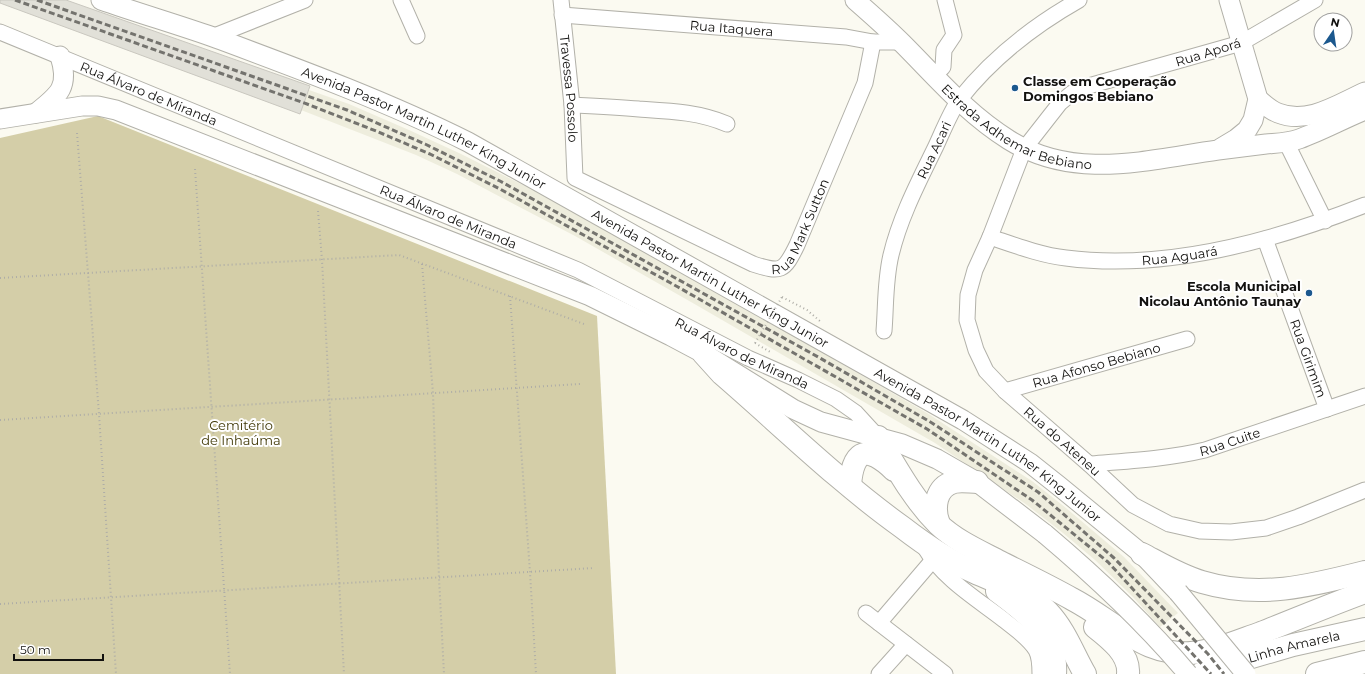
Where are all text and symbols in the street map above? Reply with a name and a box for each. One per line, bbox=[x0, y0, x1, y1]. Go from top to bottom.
north arrow bbox=[1313, 12, 1353, 52]
text: N bbox=[1329, 14, 1341, 30]
street label: Rua Itaquera bbox=[689, 17, 774, 39]
street label: Travessa Possolo bbox=[557, 34, 582, 143]
street label: Rua Aporá bbox=[1173, 34, 1243, 70]
street label: Rua Álvaro de Miranda bbox=[78, 58, 220, 129]
street label: Avenida Pastor Martin Luther King Junior bbox=[300, 63, 549, 192]
place label: Classe em Cooperação Domingos Bebiano bbox=[1023, 73, 1177, 104]
street label: Estrada Adhemar Bebiano bbox=[938, 81, 1092, 172]
marker: Classe em Cooperação Domingos Bebiano bbox=[1010, 83, 1020, 93]
street label: Rua Acari bbox=[913, 119, 954, 181]
street label: Rua Mark Sutton bbox=[771, 176, 832, 277]
street label: Rua Álvaro de Miranda bbox=[378, 181, 519, 252]
street label: Avenida Pastor Martin Luther King Junior bbox=[589, 205, 832, 351]
street label: Rua Aguará bbox=[1141, 242, 1219, 268]
place label: Escola Municipal Nicolau Antônio Taunay bbox=[1139, 278, 1301, 309]
marker: Escola Municipal Nicolau Antônio Taunay bbox=[1304, 288, 1314, 298]
street label: Rua Álvaro de Miranda bbox=[672, 314, 812, 392]
street label: Rua Girimim bbox=[1287, 317, 1330, 400]
street label: Rua Afonso Bebiano bbox=[1031, 339, 1162, 391]
street label: Avenida Pastor Martin Luther King Junior bbox=[872, 364, 1105, 525]
street label: Rua do Ateneu bbox=[1021, 403, 1104, 479]
park label: Cemitério de Inhaúma bbox=[201, 417, 281, 448]
street label: Rua Cuite bbox=[1198, 424, 1262, 459]
street label: Linha Amarela bbox=[1246, 627, 1341, 666]
scale bar bbox=[14, 636, 103, 662]
text: 50 m bbox=[20, 642, 51, 657]

